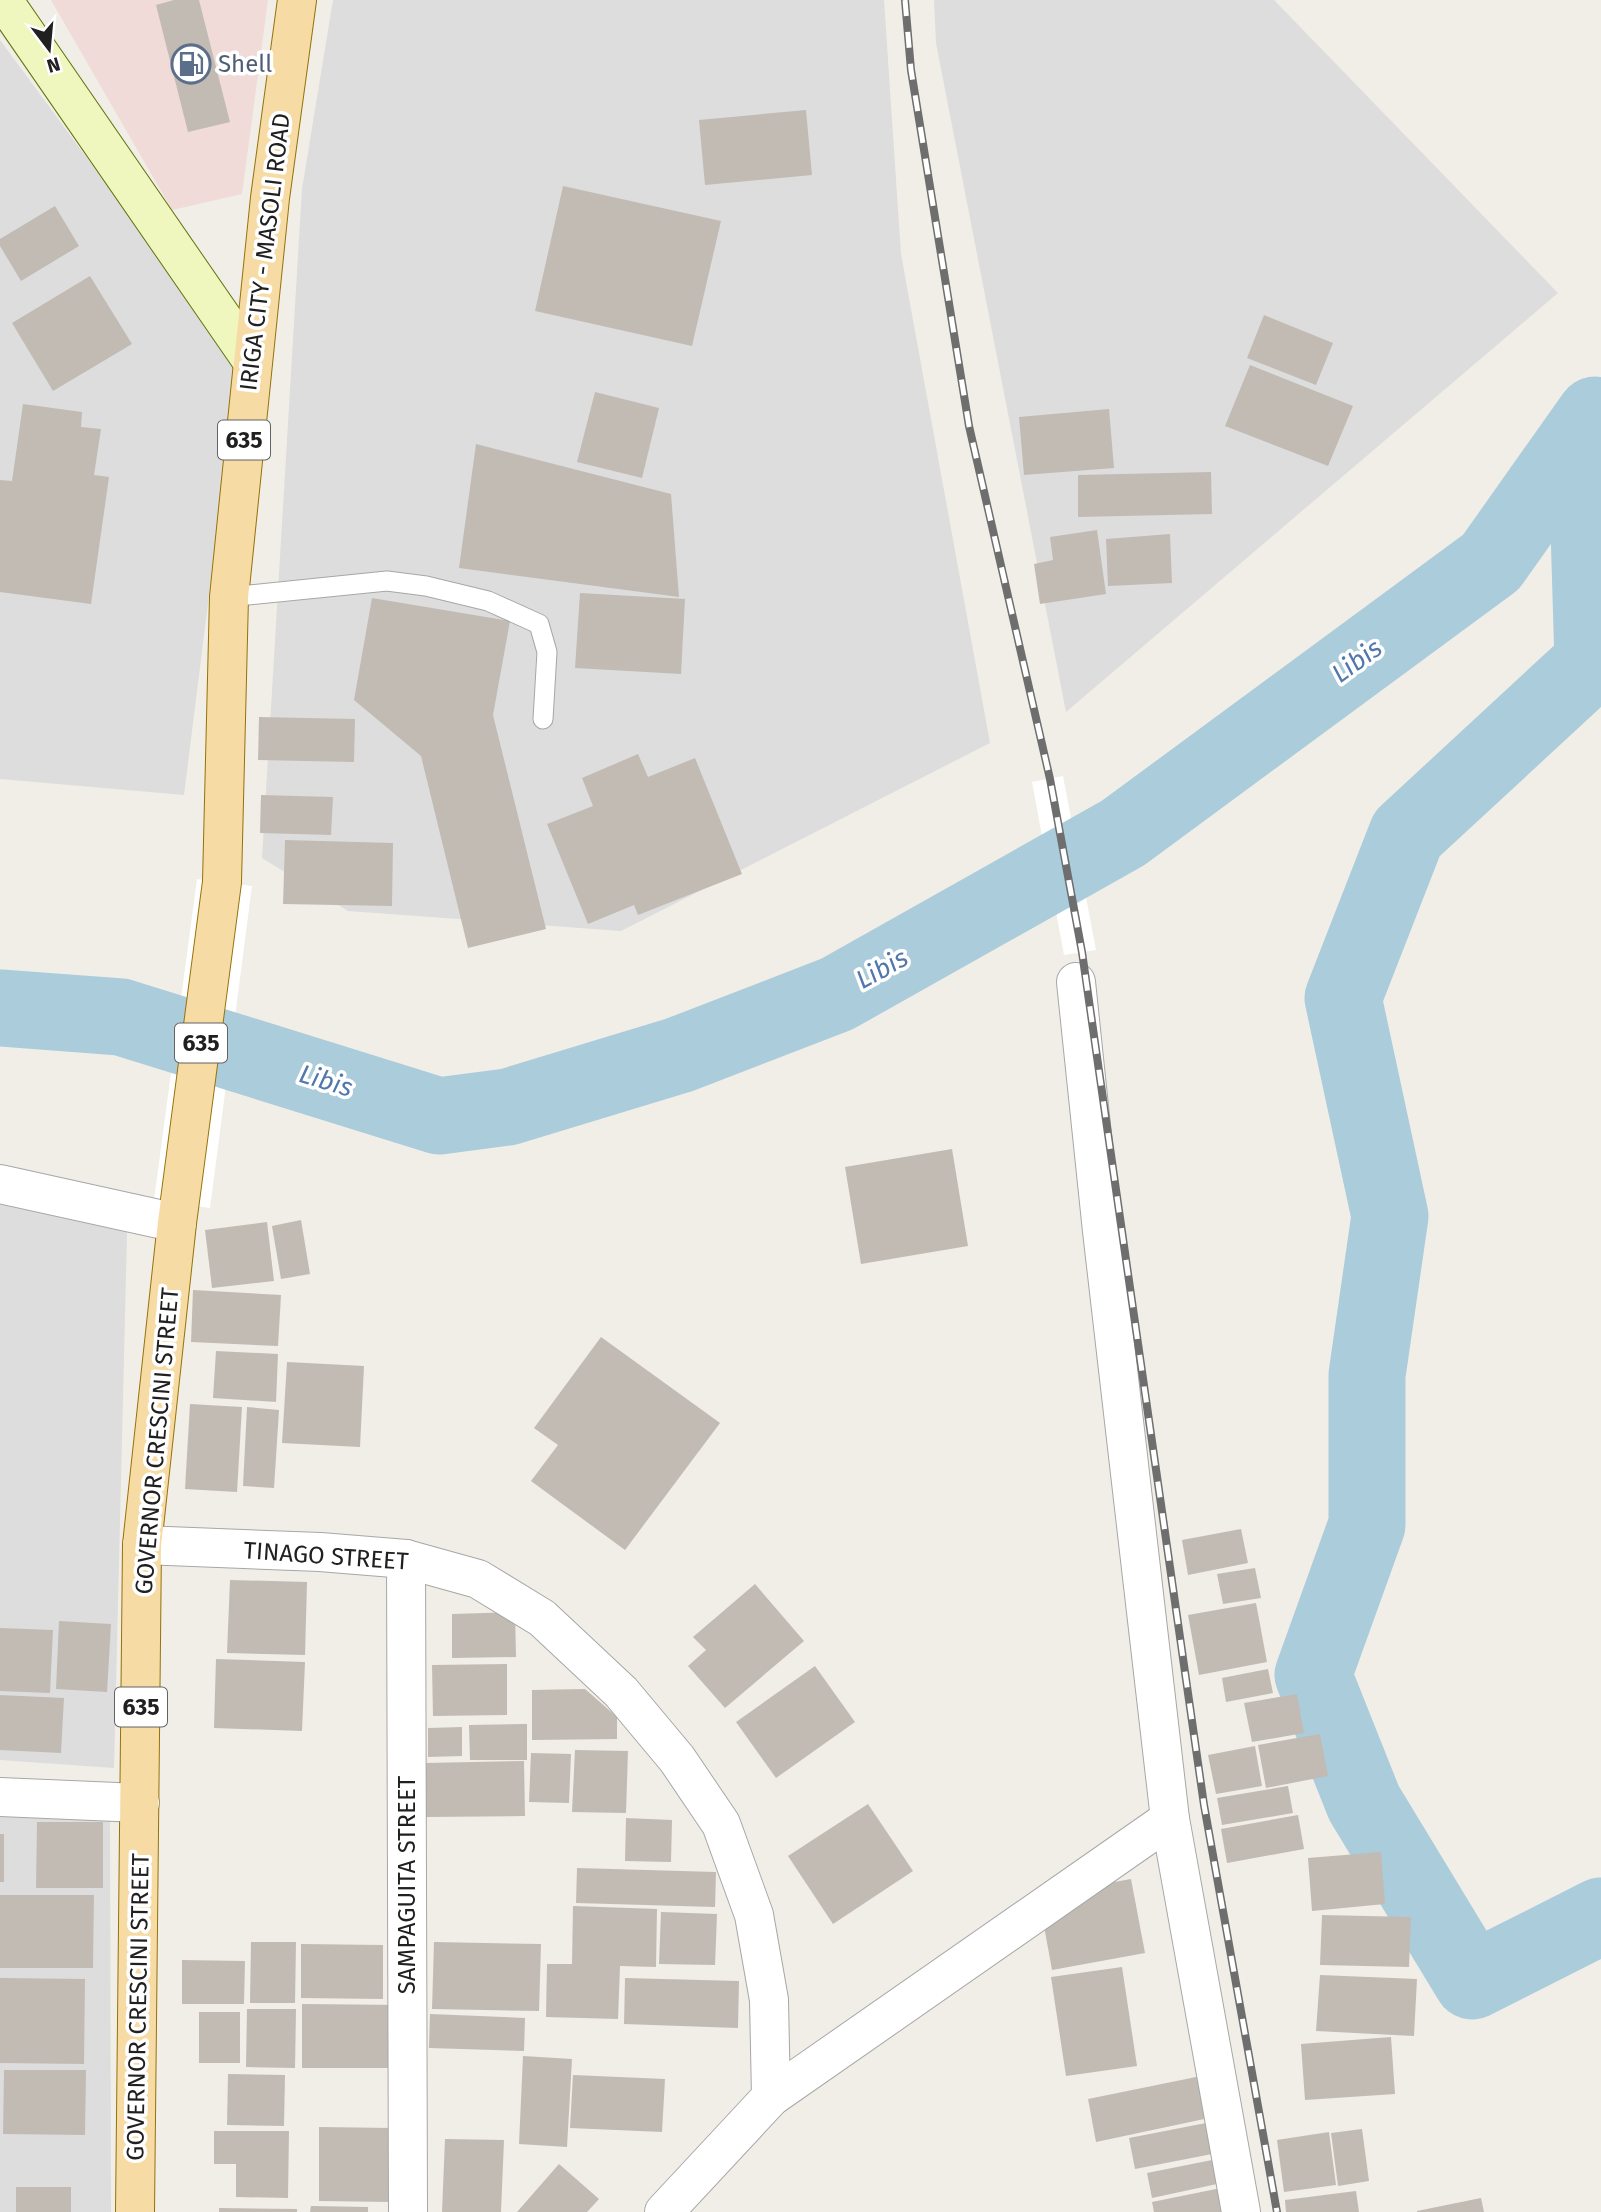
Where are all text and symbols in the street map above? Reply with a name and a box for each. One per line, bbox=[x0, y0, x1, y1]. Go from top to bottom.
north arrow bbox=[14, 14, 84, 84]
fuel station icon: Shell bbox=[170, 43, 212, 85]
place label: Shell bbox=[218, 50, 272, 78]
text: N bbox=[44, 52, 63, 78]
street label: IRIGA CITY - MASOLI ROAD bbox=[234, 111, 296, 393]
road number: 635 bbox=[218, 420, 270, 460]
water label: Libis bbox=[1326, 632, 1388, 690]
water label: Libis bbox=[851, 942, 913, 996]
road number: 635 bbox=[175, 1024, 227, 1062]
water label: Libis bbox=[295, 1058, 357, 1104]
street label: GOVERNOR CRESCINI STREET bbox=[130, 1286, 184, 1596]
street label: TINAGO STREET bbox=[243, 1536, 410, 1576]
road number: 635 bbox=[115, 1688, 167, 1726]
street label: SAMPAGUITA STREET bbox=[393, 1775, 421, 1994]
street label: GOVERNOR CRESCINI STREET bbox=[121, 1852, 155, 2161]

